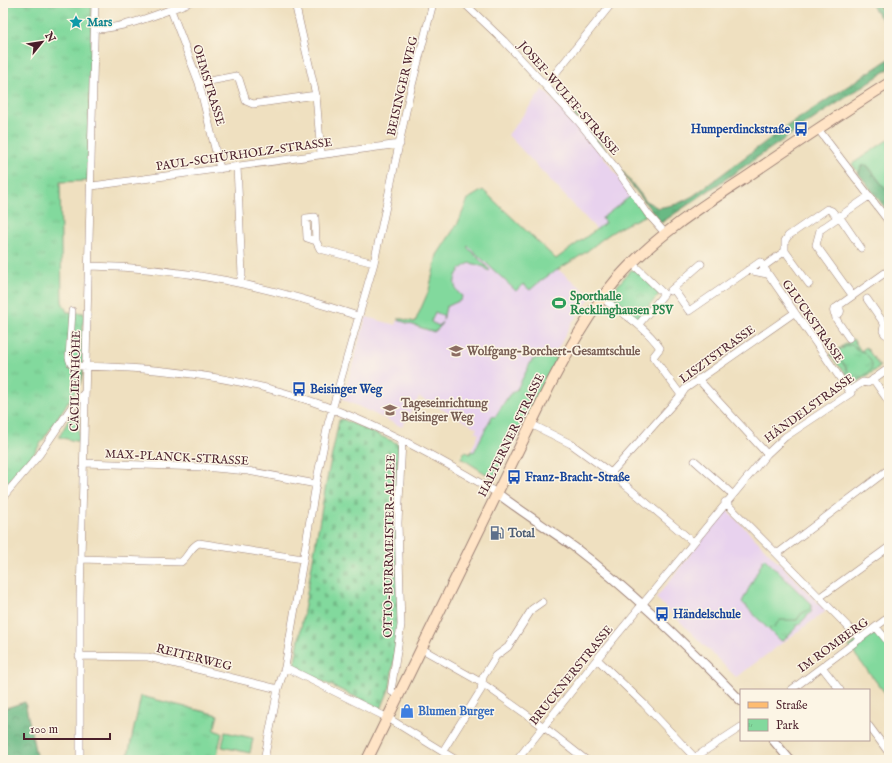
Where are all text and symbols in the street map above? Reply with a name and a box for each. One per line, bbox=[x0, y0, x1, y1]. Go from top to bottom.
place icon: Mars bbox=[68, 14, 84, 30]
place label: Mars bbox=[87, 15, 113, 30]
north arrow bbox=[22, 22, 62, 62]
text: N bbox=[41, 29, 58, 46]
street label: BEISINGER WEG bbox=[384, 34, 421, 137]
street label: JOSEF-WULFF-STRASSE bbox=[513, 37, 622, 159]
street label: OHMSTRASSE bbox=[189, 43, 228, 128]
bus stop icon: Humperdinckstraße bbox=[793, 121, 809, 137]
place label: Humperdinckstraße bbox=[691, 122, 790, 138]
street label: PAUL-SCHÜRHOLZ-STRASSE bbox=[155, 134, 333, 174]
street label: GLUCKSTRASSE bbox=[778, 277, 847, 366]
place label: Sporthalle Recklinghausen PSV bbox=[570, 289, 674, 319]
sports icon: Sporthalle Recklinghausen PSV bbox=[551, 295, 567, 311]
street label: LISZTSTRASSE bbox=[677, 322, 758, 387]
street label: CÄCILIENHÖHE bbox=[66, 330, 84, 432]
school or university icon: Wolfgang-Borchert-Gesamtschule bbox=[448, 343, 464, 359]
place label: Wolfgang-Borchert-Gesamtschule bbox=[466, 344, 641, 360]
street label: HÄNDELSTRASSE bbox=[761, 370, 857, 446]
street label: HALTERNER STRASSE bbox=[475, 371, 548, 499]
bus stop icon: Beisinger Weg bbox=[291, 381, 307, 397]
place label: Beisinger Weg bbox=[310, 382, 383, 398]
place label: Tageseinrichtung Beisinger Weg bbox=[400, 396, 488, 426]
school or university icon: Tageseinrichtung Beisinger Weg bbox=[382, 402, 398, 418]
street label: MAX-PLANCK-STRASSE bbox=[105, 446, 249, 469]
street label: OTTO-BURRMEISTER-ALLEE bbox=[380, 454, 399, 638]
bus stop icon: Franz-Bracht-Straße bbox=[506, 469, 522, 485]
place label: Franz-Bracht-Straße bbox=[525, 470, 630, 485]
fuel station icon: Total bbox=[489, 525, 505, 541]
place label: Total bbox=[507, 526, 535, 541]
bus stop icon: Händelschule bbox=[654, 606, 670, 622]
place label: Händelschule bbox=[673, 607, 741, 622]
street label: IM ROMBERG bbox=[795, 614, 872, 676]
street label: BRUCKNERSTRASSE bbox=[526, 622, 616, 728]
street label: REITERWEG bbox=[154, 641, 234, 674]
legend bbox=[740, 689, 870, 741]
text: Straße bbox=[776, 698, 808, 713]
shop icon: Blumen Burger bbox=[399, 703, 415, 719]
place label: Blumen Burger bbox=[418, 704, 495, 720]
scale bar bbox=[24, 715, 110, 741]
text: Park bbox=[776, 718, 799, 733]
text: 100 m bbox=[30, 722, 58, 737]

